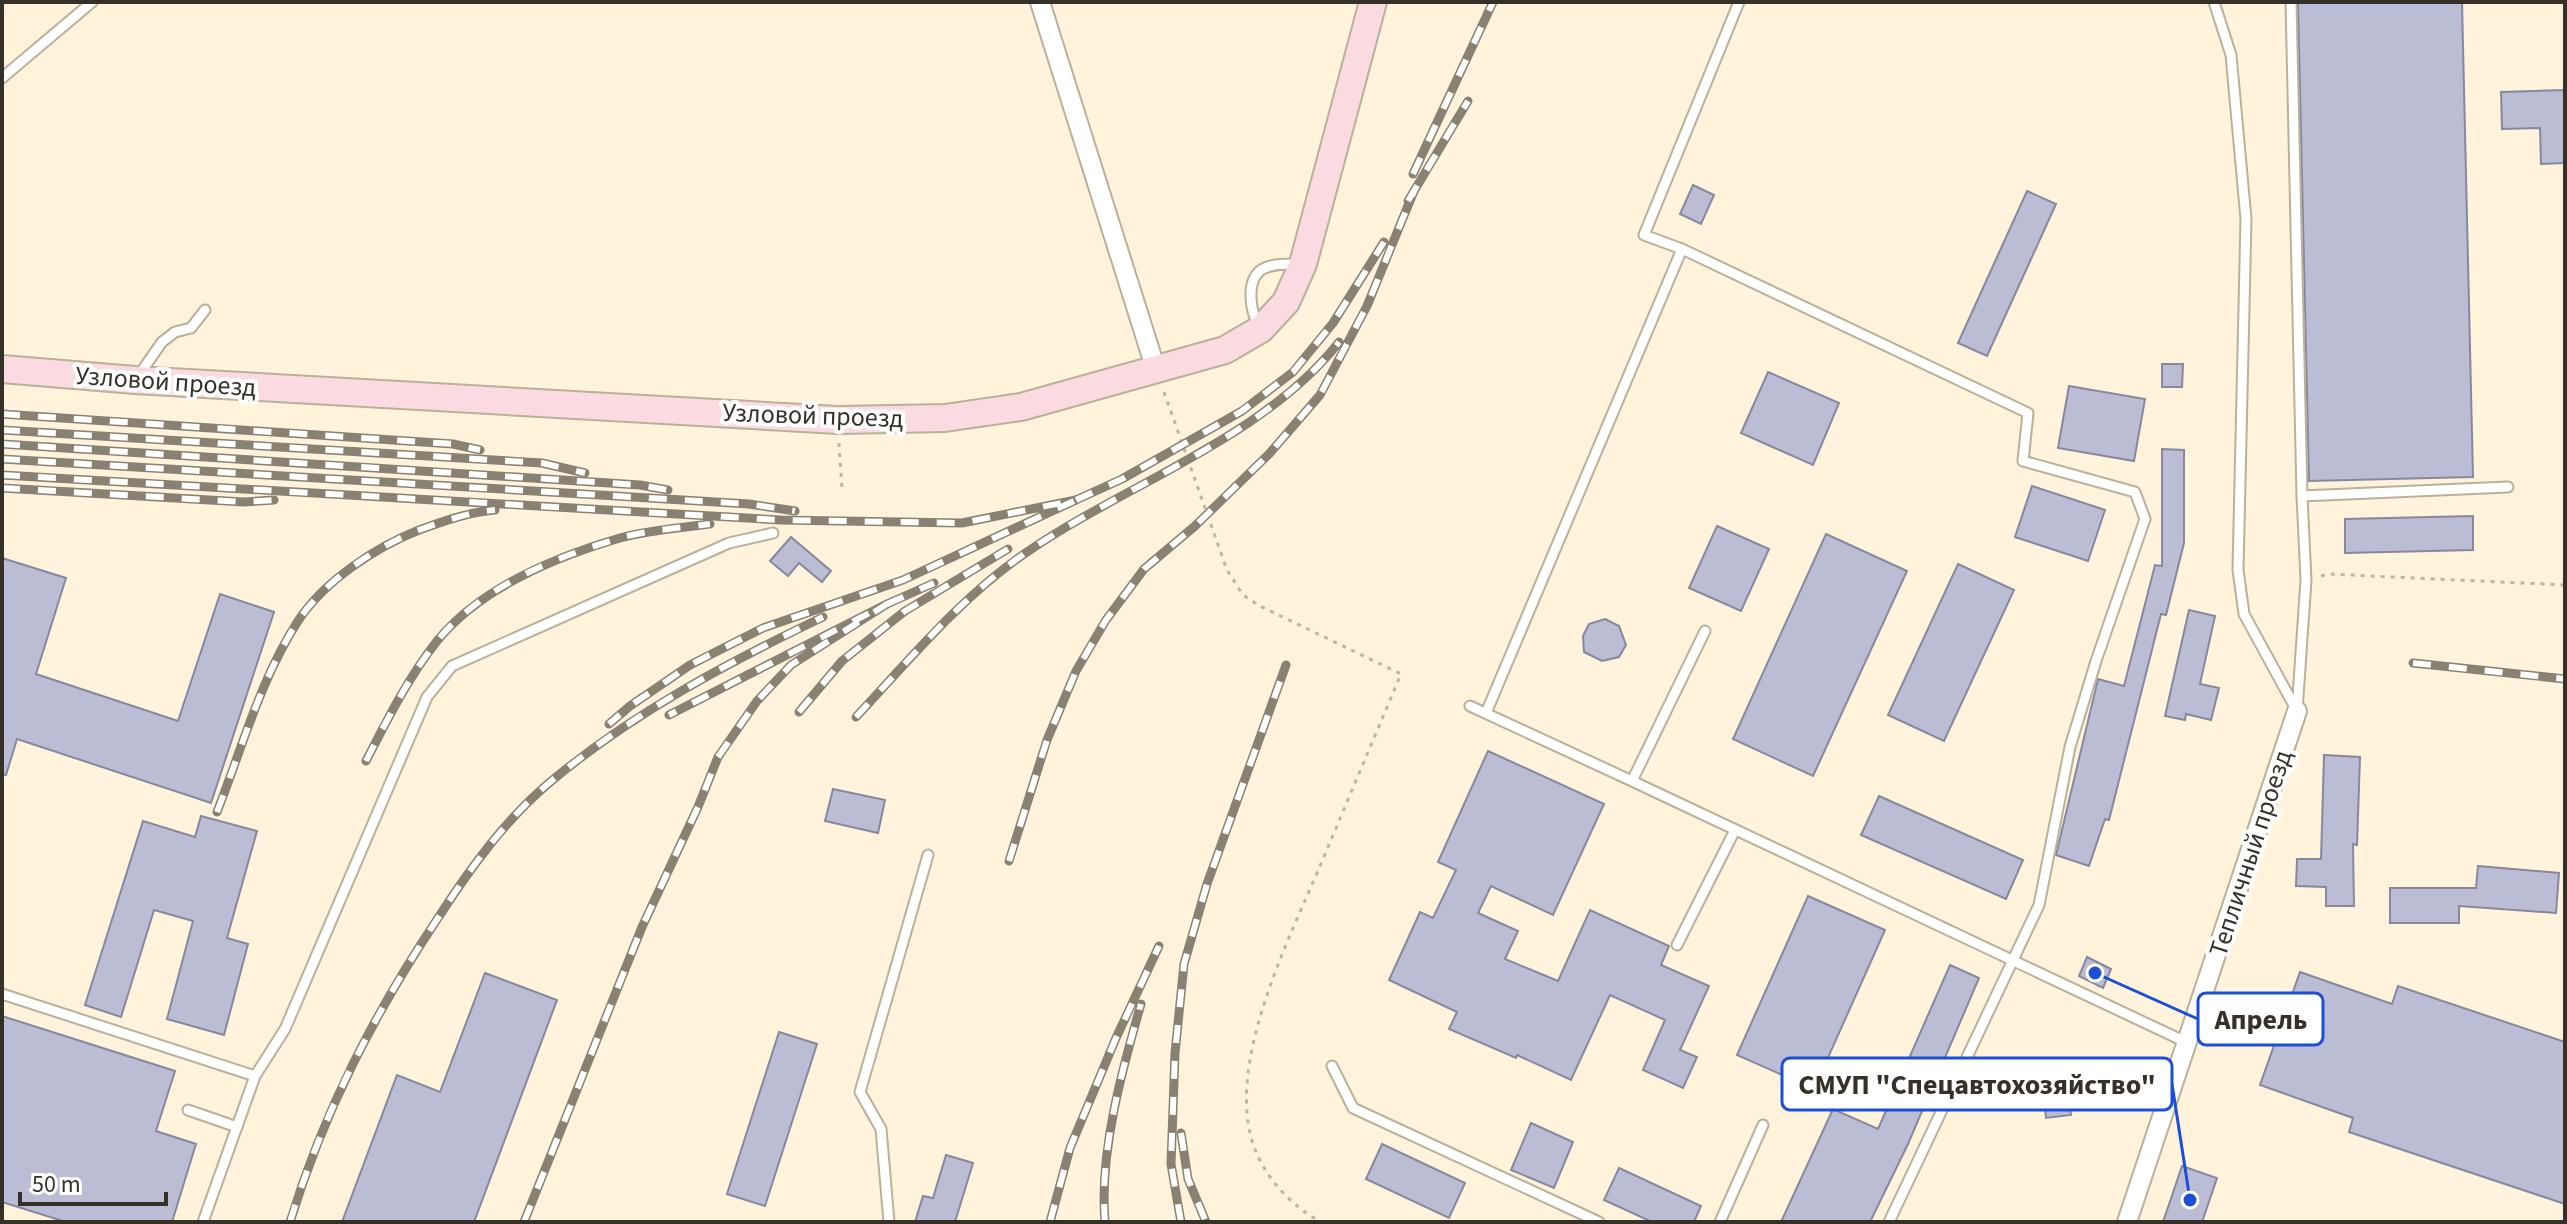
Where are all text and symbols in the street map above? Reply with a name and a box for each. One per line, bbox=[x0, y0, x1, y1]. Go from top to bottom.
street label: Узловой проезд bbox=[74, 357, 258, 406]
street label: Узловой проезд bbox=[722, 394, 904, 437]
street label: Тепличный проезд bbox=[2200, 745, 2301, 961]
callout: Апрель bbox=[2198, 993, 2323, 1045]
text: Апрель bbox=[2213, 1000, 2308, 1040]
callout: СМУП "Спецавтохозяйство" bbox=[1782, 1058, 2172, 1110]
text: СМУП "Спецавтохозяйство" bbox=[1798, 1065, 2156, 1105]
scale bar bbox=[20, 1156, 166, 1206]
text: 50 m bbox=[32, 1167, 81, 1202]

